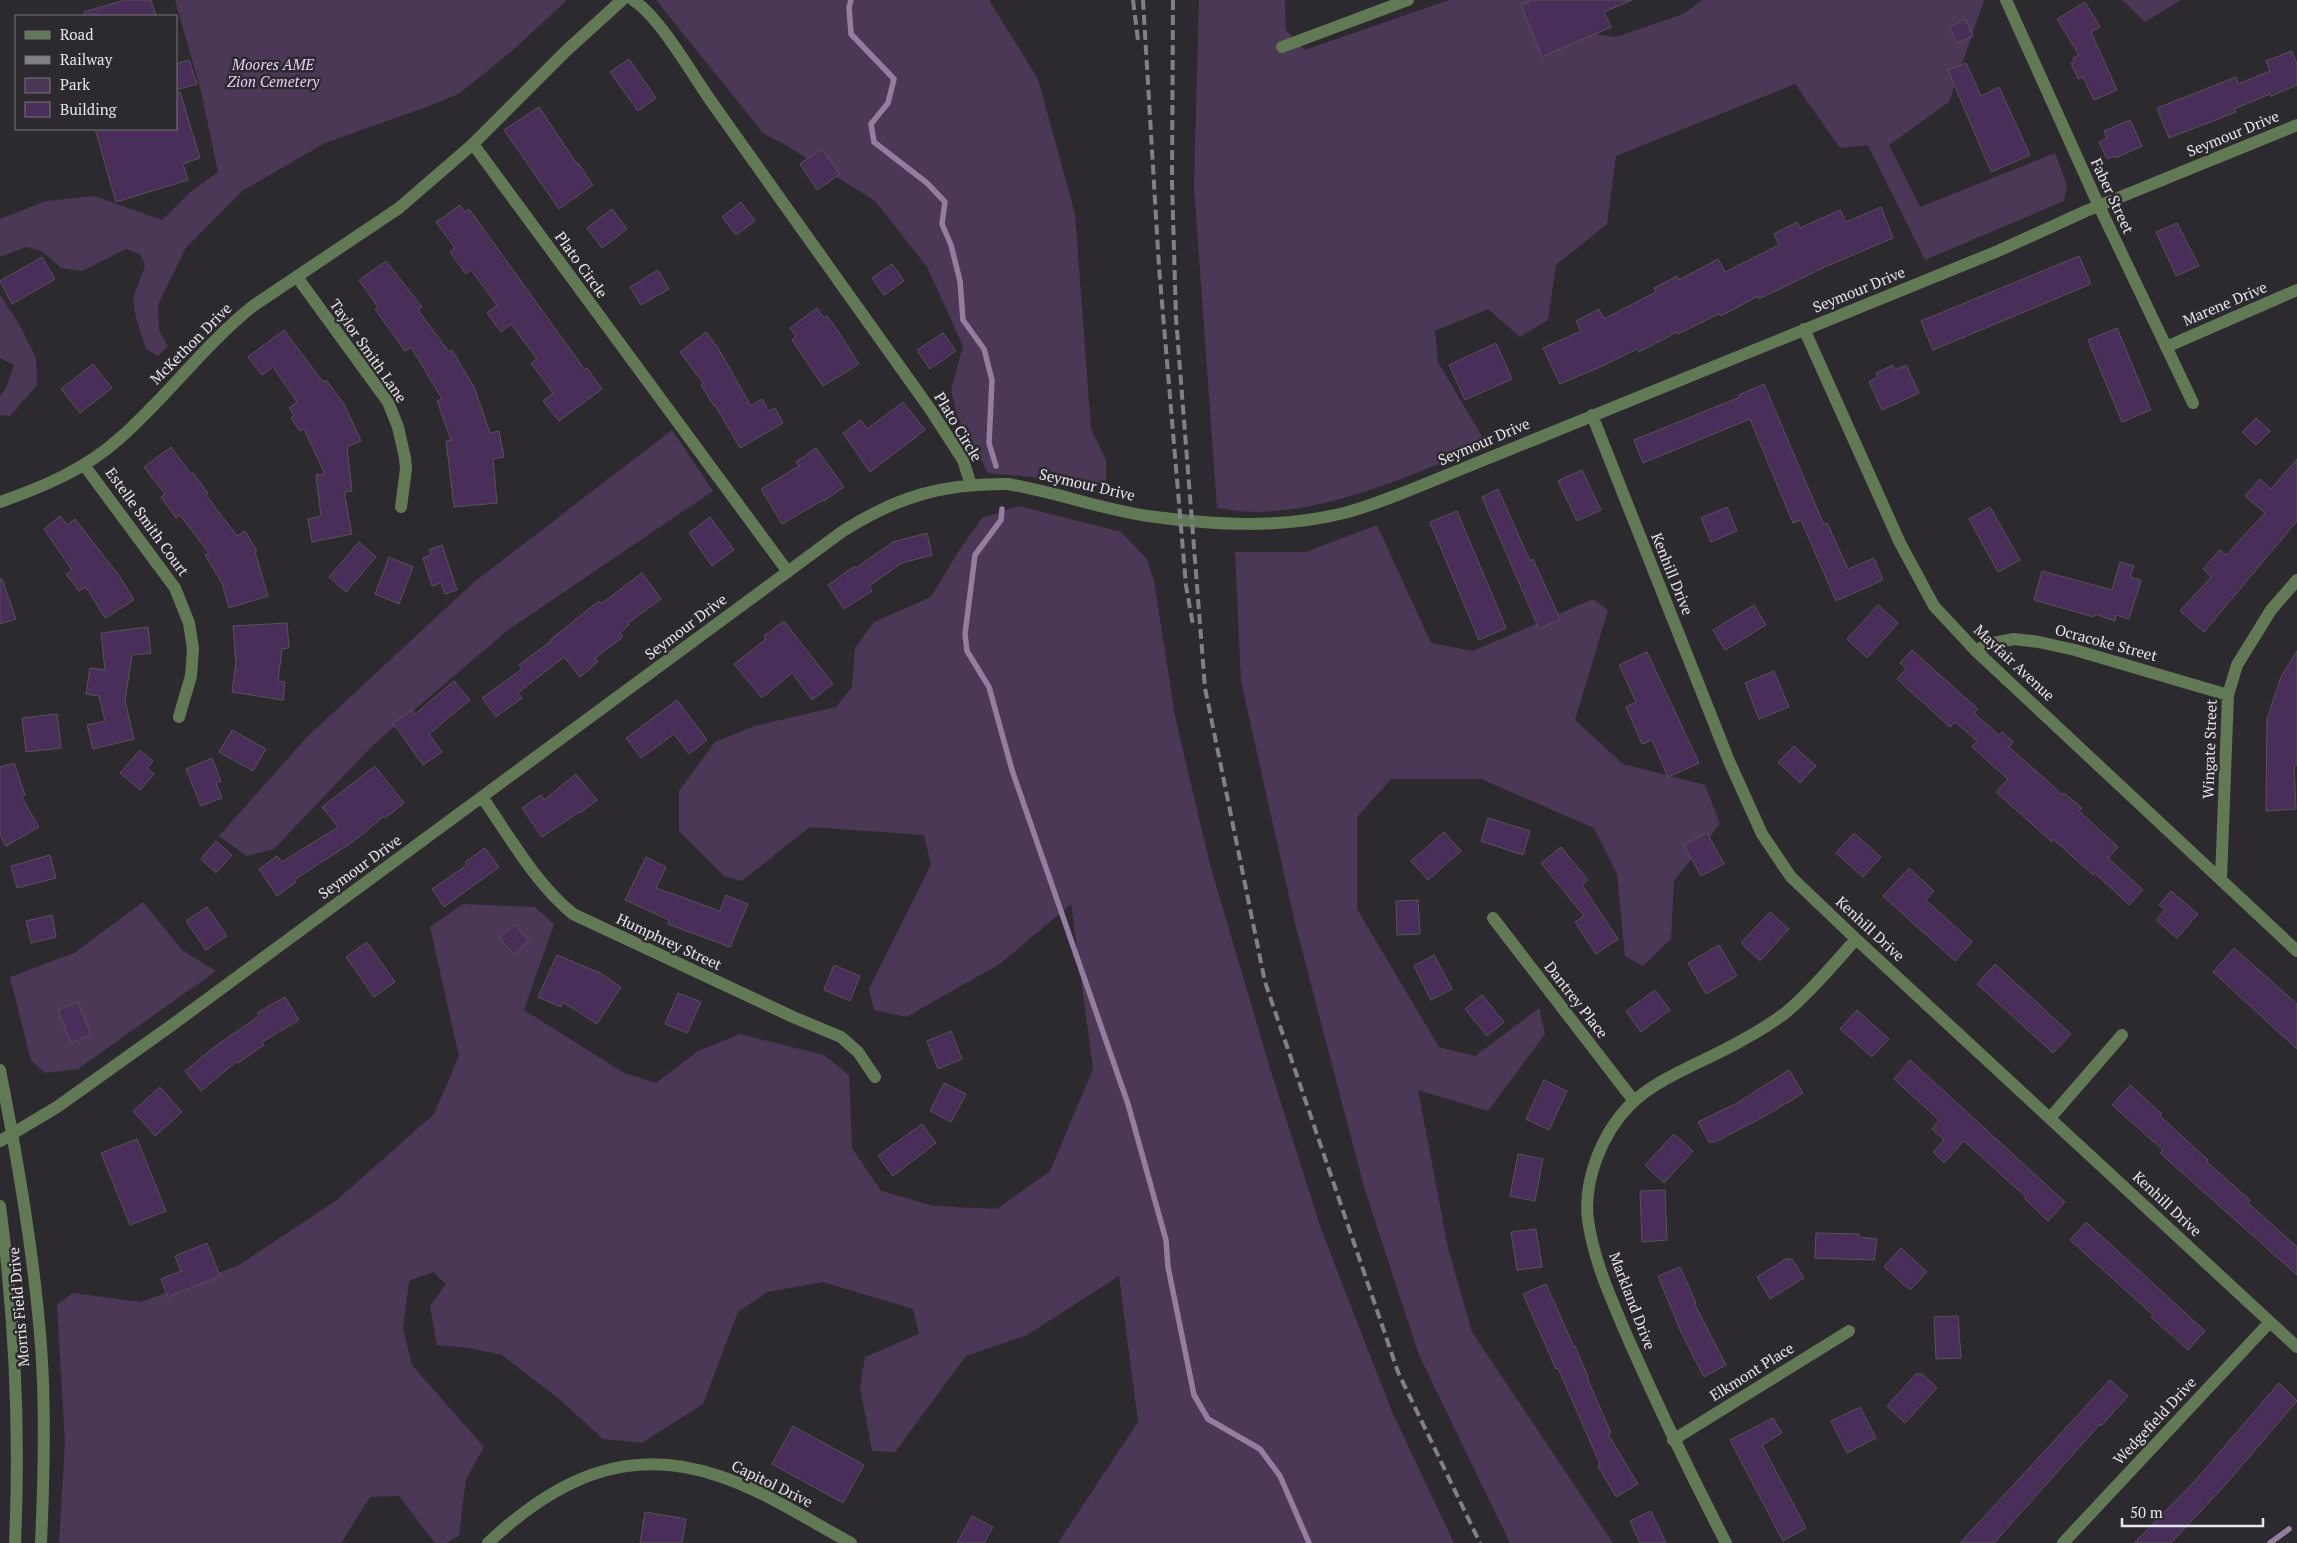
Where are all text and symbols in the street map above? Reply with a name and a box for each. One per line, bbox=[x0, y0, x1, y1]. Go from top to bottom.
legend bbox=[15, 15, 178, 130]
text: Road bbox=[60, 24, 93, 44]
text: Railway bbox=[60, 49, 113, 69]
park label: Moores AME Zion Cemetery bbox=[227, 54, 320, 91]
text: Park bbox=[60, 74, 90, 94]
text: Building bbox=[60, 99, 118, 119]
street label: Seymour Drive bbox=[2183, 105, 2282, 161]
street label: Faber Street bbox=[2087, 155, 2139, 237]
street label: Plato Circle bbox=[551, 227, 613, 302]
street label: Seymour Drive bbox=[1809, 261, 1908, 317]
street label: Marene Drive bbox=[2179, 276, 2270, 330]
street label: Taylor Smith Lane bbox=[326, 295, 412, 406]
street label: McKethon Drive bbox=[145, 298, 235, 388]
street label: Plato Circle bbox=[930, 388, 987, 465]
street label: Seymour Drive bbox=[1435, 413, 1533, 469]
street label: Estelle Smith Court bbox=[102, 463, 194, 580]
street label: Seymour Drive bbox=[1037, 463, 1137, 505]
street label: Kenhill Drive bbox=[1647, 529, 1699, 618]
street label: Seymour Drive bbox=[640, 589, 731, 664]
street label: Ocracoke Street bbox=[2053, 619, 2160, 665]
street label: Mayfair Avenue bbox=[1970, 620, 2059, 705]
street label: Wingate Street bbox=[2197, 698, 2221, 799]
street label: Seymour Drive bbox=[314, 829, 405, 903]
street label: Kenhill Drive bbox=[1832, 891, 1909, 965]
street label: Humphrey Street bbox=[614, 908, 726, 974]
street label: Dantrey Place bbox=[1541, 957, 1613, 1042]
street label: Kenhill Drive bbox=[2129, 1166, 2206, 1240]
street label: Morris Field Drive bbox=[3, 1246, 33, 1368]
street label: Markland Drive bbox=[1605, 1249, 1661, 1352]
street label: Elkmont Place bbox=[1706, 1337, 1797, 1405]
street label: Wedgefield Drive bbox=[2108, 1372, 2200, 1469]
street label: Capitol Drive bbox=[728, 1455, 816, 1511]
scale bar bbox=[2122, 1496, 2263, 1528]
text: 50 m bbox=[2130, 1502, 2163, 1522]

